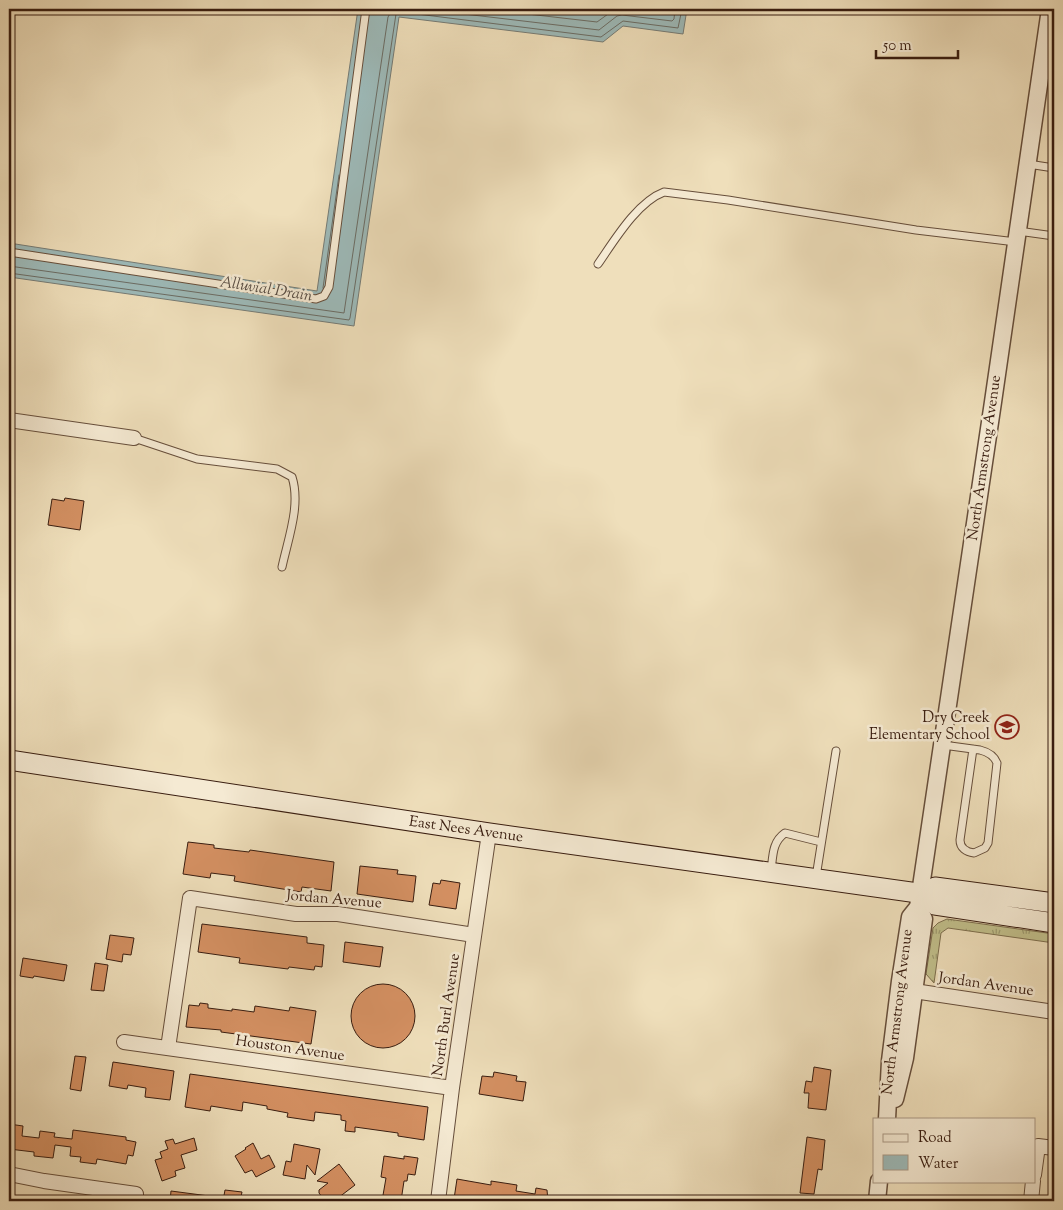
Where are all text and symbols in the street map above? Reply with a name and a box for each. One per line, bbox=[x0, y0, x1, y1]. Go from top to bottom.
scale bar bbox=[876, 28, 958, 60]
text: 50 m bbox=[882, 36, 912, 57]
water label: Alluvial Drain bbox=[218, 271, 315, 309]
street label: North Armstrong Avenue bbox=[963, 374, 1007, 542]
place label: Dry Creek Elementary School bbox=[869, 708, 990, 746]
school or university icon: Dry Creek Elementary School bbox=[994, 714, 1020, 740]
street label: East Nees Avenue bbox=[408, 812, 524, 848]
street label: Jordan Avenue bbox=[284, 885, 383, 915]
street label: North Armstrong Avenue bbox=[877, 928, 919, 1096]
street label: North Burl Avenue bbox=[428, 952, 466, 1078]
street label: Jordan Avenue bbox=[936, 968, 1035, 1002]
street label: Houston Avenue bbox=[234, 1031, 346, 1067]
legend bbox=[873, 1118, 1036, 1182]
text: Road bbox=[918, 1128, 952, 1149]
text: Water bbox=[918, 1154, 959, 1175]

